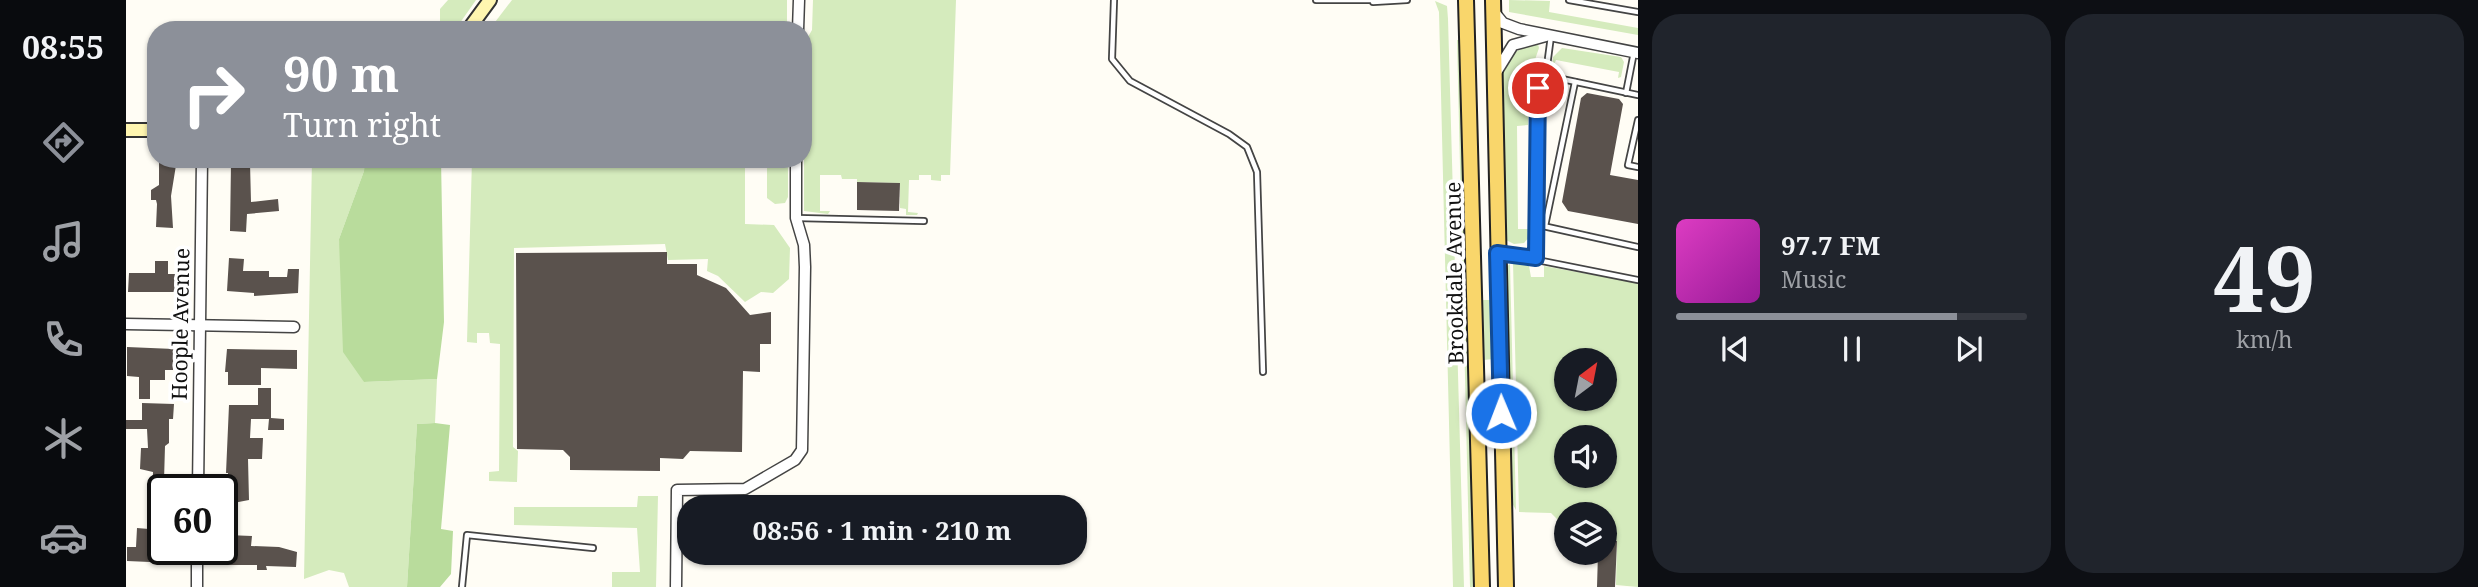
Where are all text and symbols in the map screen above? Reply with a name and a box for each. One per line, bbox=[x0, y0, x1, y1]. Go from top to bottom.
text: 08:55 bbox=[22, 25, 104, 68]
text: 90 m bbox=[283, 40, 399, 106]
icon: right bbox=[168, 49, 259, 140]
pin bbox=[1508, 58, 1568, 118]
icon: arrive bbox=[1519, 69, 1557, 107]
text: Turn right bbox=[283, 103, 441, 146]
icon: directions bbox=[39, 118, 88, 167]
street label: Brookdale Avenue bbox=[1438, 181, 1470, 365]
text: 49 bbox=[2213, 215, 2316, 339]
icon: music bbox=[39, 217, 88, 266]
text: 97.7 FM bbox=[1781, 227, 1880, 263]
street label: Hoople Avenue bbox=[165, 248, 195, 400]
text: Music bbox=[1781, 263, 1846, 295]
icon: phone bbox=[39, 315, 88, 364]
text: km/h bbox=[2236, 323, 2293, 355]
icon: previous bbox=[1716, 330, 1754, 368]
icon: pause bbox=[1833, 330, 1871, 368]
icon: next bbox=[1950, 330, 1988, 368]
north arrow bbox=[1554, 348, 1617, 411]
map controls bbox=[1554, 348, 1617, 565]
position arrow bbox=[1464, 376, 1538, 450]
icon: climate bbox=[39, 414, 88, 463]
button: sound bbox=[1554, 425, 1617, 488]
speed limit sign: 60 bbox=[147, 474, 238, 565]
button: layers bbox=[1554, 502, 1617, 565]
text: 08:56 · 1 min · 210 m bbox=[752, 512, 1012, 548]
icon: car bbox=[39, 513, 88, 562]

